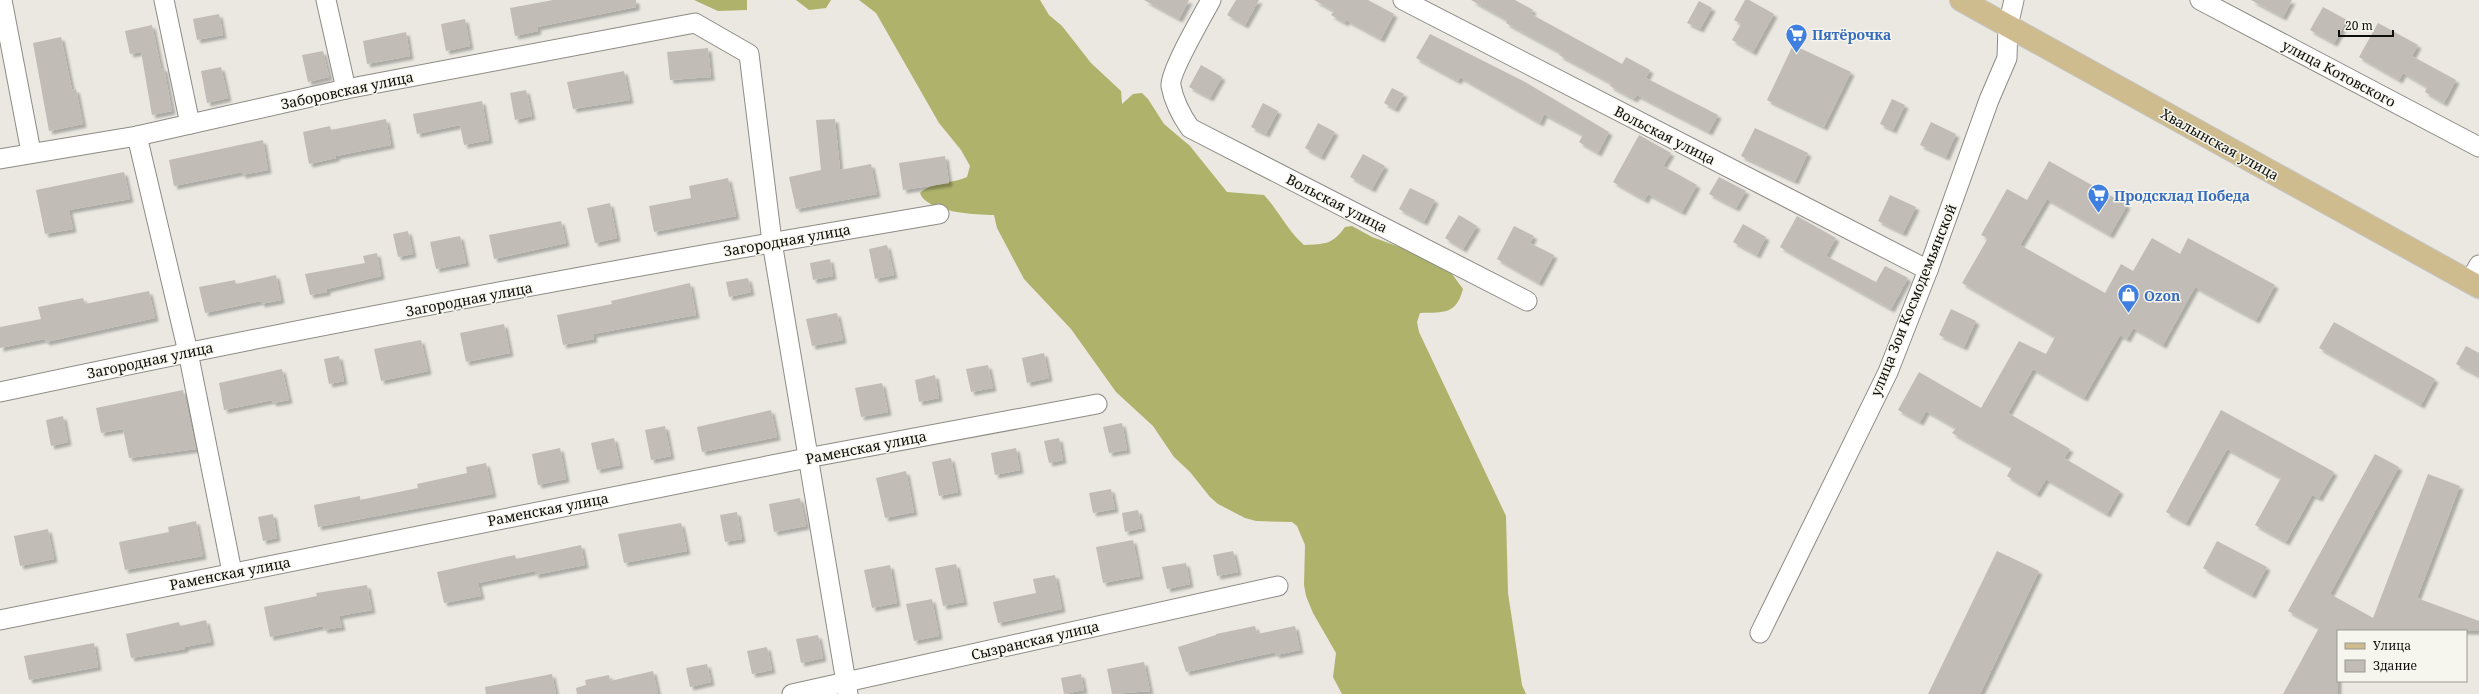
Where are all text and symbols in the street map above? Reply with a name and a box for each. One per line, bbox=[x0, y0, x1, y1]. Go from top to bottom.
scale bar bbox=[2339, 12, 2393, 38]
text: 20 m bbox=[2345, 17, 2373, 34]
supermarket icon: Пятёрочка bbox=[1783, 21, 1809, 54]
place label: Пятёрочка bbox=[1812, 25, 1891, 44]
street label: улица Котовского bbox=[2279, 35, 2399, 111]
street label: Заборовская улица bbox=[279, 67, 415, 113]
street label: Вольская улица bbox=[1611, 101, 1719, 169]
street label: Хвалынская улица bbox=[2157, 104, 2283, 184]
street label: Вольская улица bbox=[1283, 169, 1391, 237]
supermarket icon: Продсклад Победа bbox=[2085, 182, 2111, 215]
place label: Продсклад Победа bbox=[2114, 186, 2250, 205]
street label: улица Зои Космодемьянской bbox=[1866, 201, 1960, 399]
street label: Загородная улица bbox=[722, 219, 852, 261]
street label: Загородная улица bbox=[404, 277, 534, 321]
shop icon: Ozon bbox=[2115, 282, 2141, 315]
place label: Ozon bbox=[2144, 286, 2180, 305]
street label: Загородная улица bbox=[85, 337, 215, 383]
street label: Раменская улица bbox=[804, 426, 928, 468]
street label: Раменская улица bbox=[486, 488, 610, 530]
street label: Раменская улица bbox=[168, 552, 292, 594]
street label: Сызранская улица bbox=[969, 616, 1101, 664]
legend bbox=[2337, 630, 2467, 682]
text: Улица bbox=[2373, 637, 2411, 654]
text: Здание bbox=[2373, 657, 2417, 674]

